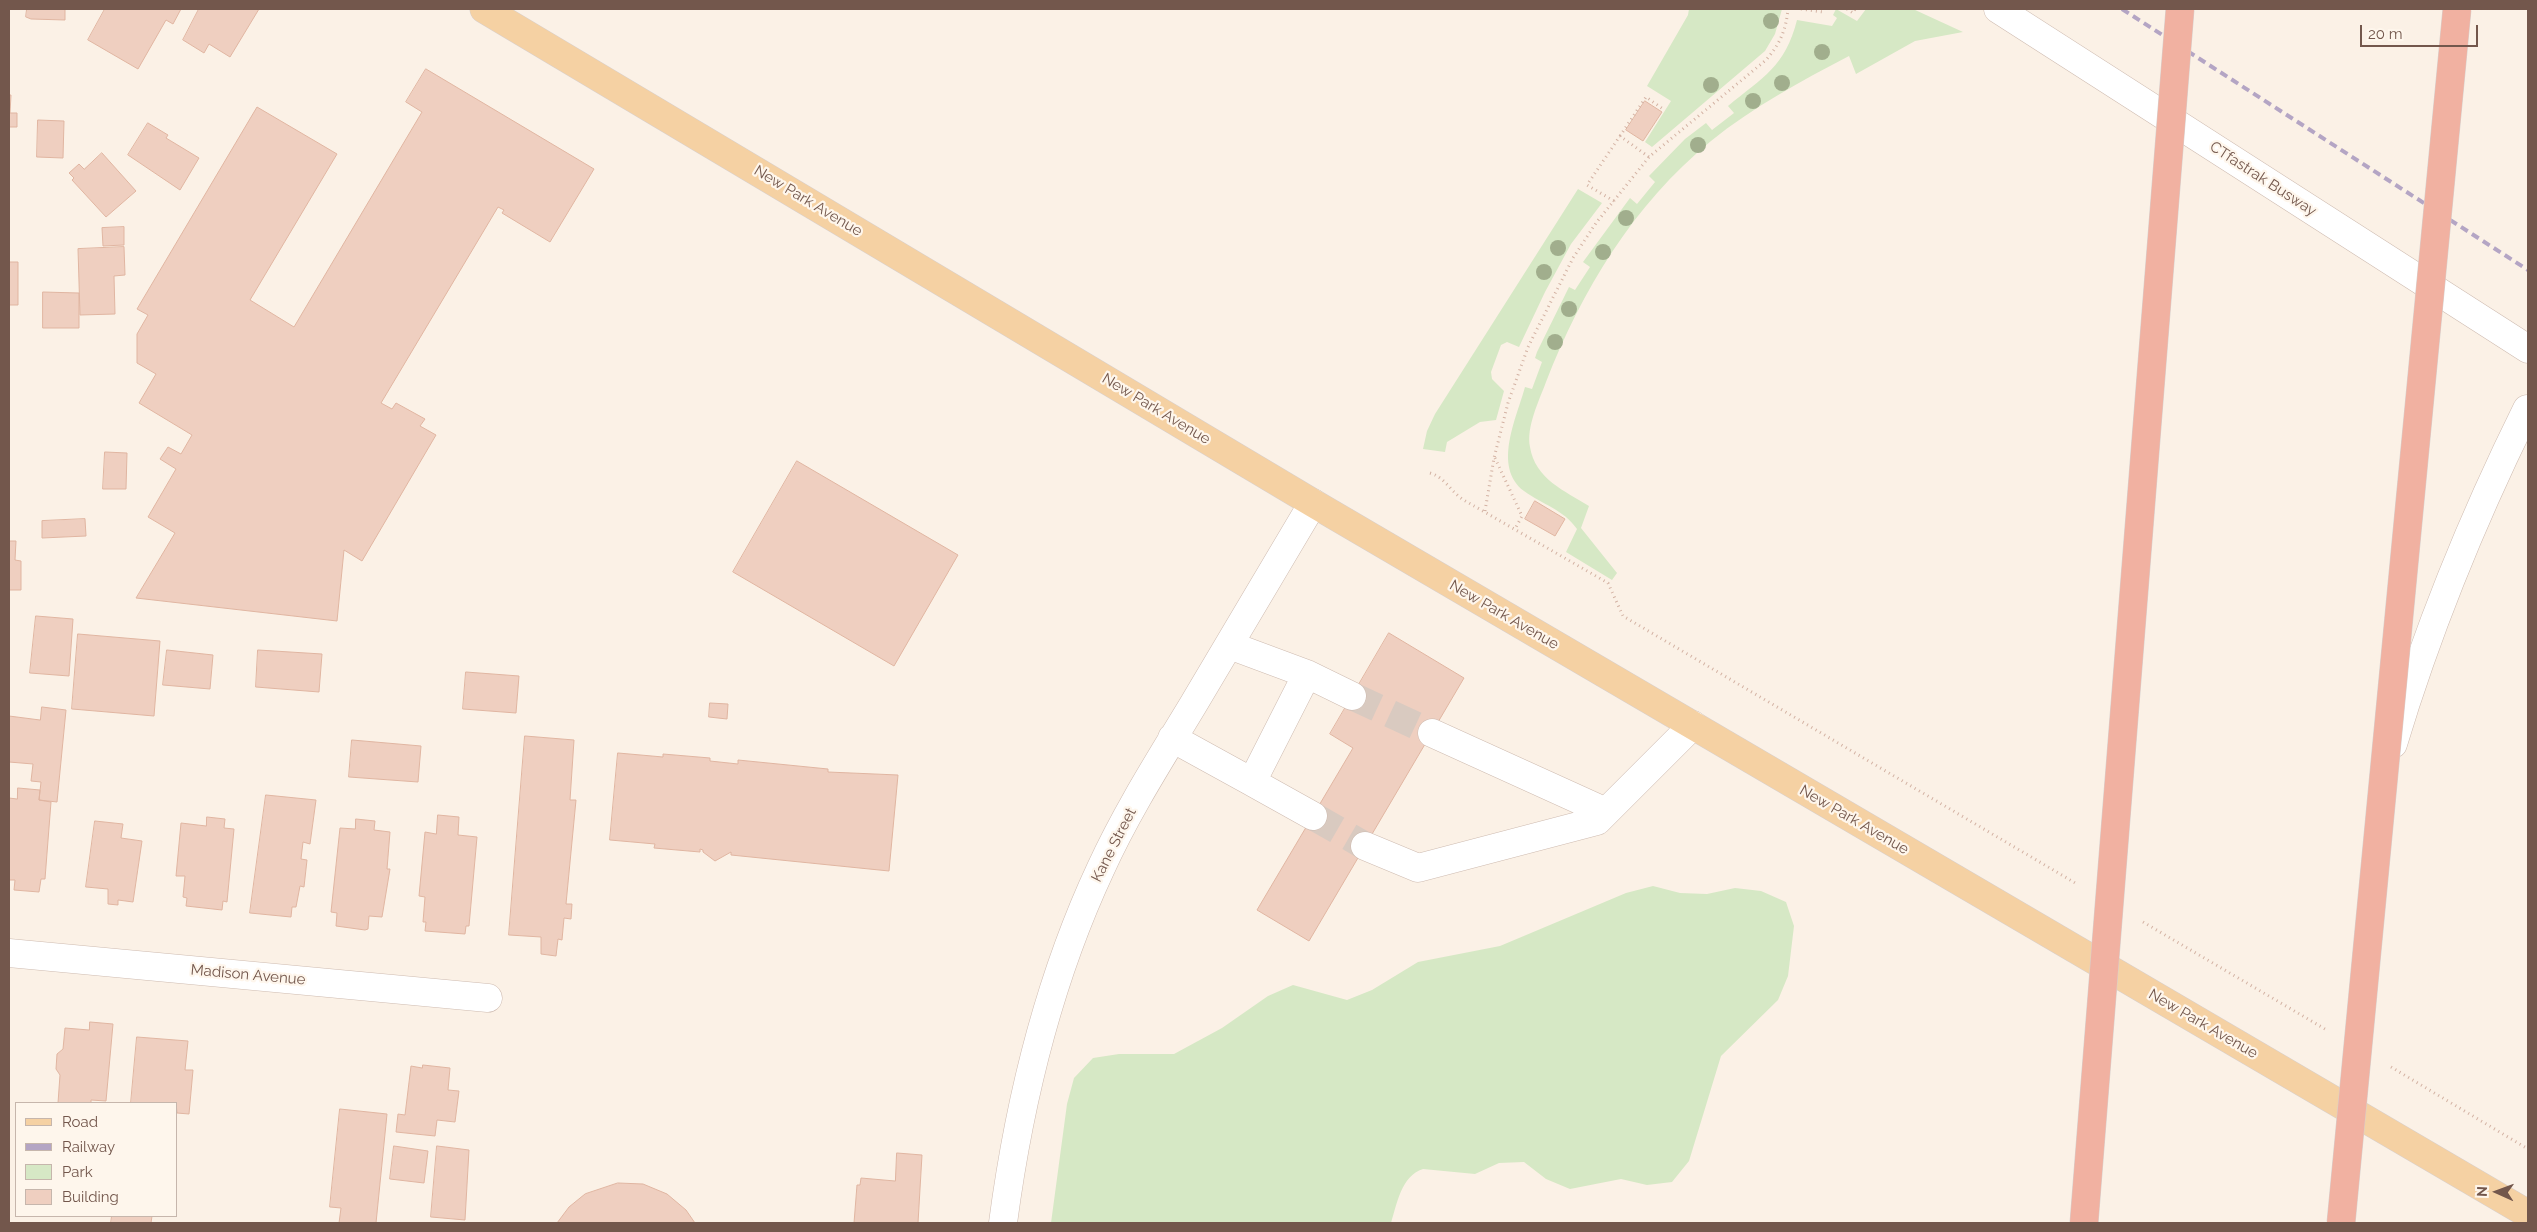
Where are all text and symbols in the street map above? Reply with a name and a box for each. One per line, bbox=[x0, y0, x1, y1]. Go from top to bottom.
scale bar bbox=[2362, 15, 2480, 47]
text: 20 m bbox=[2368, 25, 2403, 43]
street label: CTfastrak Busway bbox=[2206, 138, 2320, 220]
street label: New Park Avenue bbox=[751, 162, 865, 240]
street label: New Park Avenue bbox=[1099, 370, 1213, 448]
street label: New Park Avenue bbox=[1446, 576, 1562, 654]
street label: New Park Avenue bbox=[1796, 781, 1912, 859]
street label: Kane Street bbox=[1088, 805, 1140, 885]
street label: Madison Avenue bbox=[190, 961, 306, 989]
street label: New Park Avenue bbox=[2145, 985, 2261, 1063]
legend bbox=[15, 1102, 178, 1217]
text: Road bbox=[62, 1113, 98, 1131]
text: Railway bbox=[62, 1138, 115, 1156]
text: Park bbox=[62, 1163, 93, 1181]
north arrow bbox=[2472, 1167, 2522, 1217]
text: N bbox=[2474, 1186, 2490, 1197]
text: Building bbox=[62, 1188, 119, 1206]

